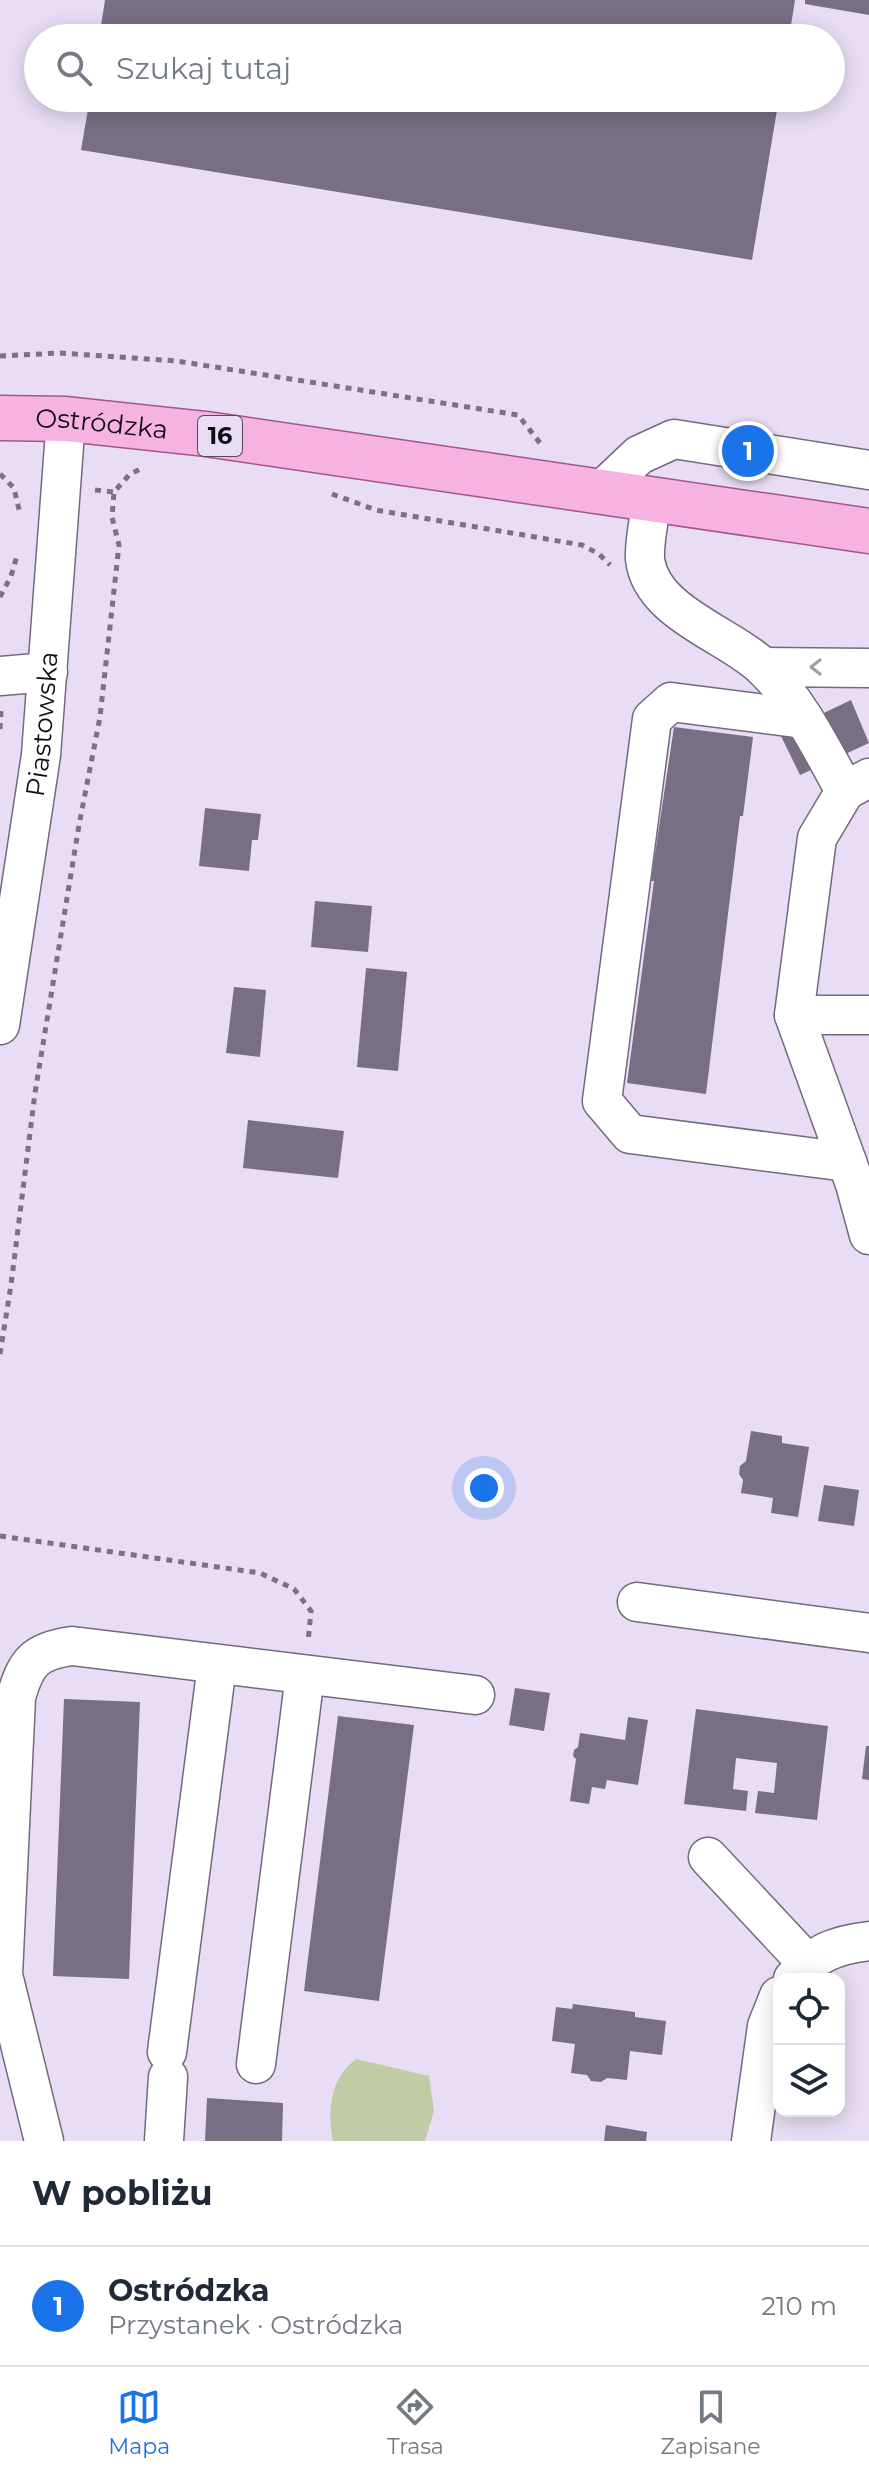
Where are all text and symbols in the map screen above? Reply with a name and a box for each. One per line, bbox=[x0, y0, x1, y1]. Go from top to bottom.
search box bbox=[24, 24, 845, 112]
icon: search bbox=[52, 46, 96, 90]
text: Szukaj tutaj bbox=[116, 50, 291, 87]
street label: Ostródzka bbox=[35, 403, 170, 446]
road number: 16 bbox=[198, 416, 242, 456]
pin: 1 bbox=[722, 421, 774, 481]
street label: Piastowska bbox=[19, 650, 65, 799]
one-way arrow bbox=[809, 658, 822, 676]
your location bbox=[464, 1468, 504, 1508]
map controls bbox=[773, 1973, 845, 2117]
button: locate bbox=[773, 1973, 845, 2045]
button: layers bbox=[773, 2045, 845, 2117]
text: W pobliżu bbox=[32, 2172, 213, 2214]
text: Ostródzka bbox=[108, 2272, 270, 2309]
text: 1 bbox=[53, 2290, 63, 2322]
text: 210 m bbox=[761, 2290, 837, 2322]
text: Przystanek · Ostródzka bbox=[108, 2309, 403, 2341]
tab: Mapa bbox=[108, 2385, 170, 2460]
tab: Trasa bbox=[387, 2385, 444, 2460]
tab: Zapisane bbox=[661, 2385, 761, 2460]

